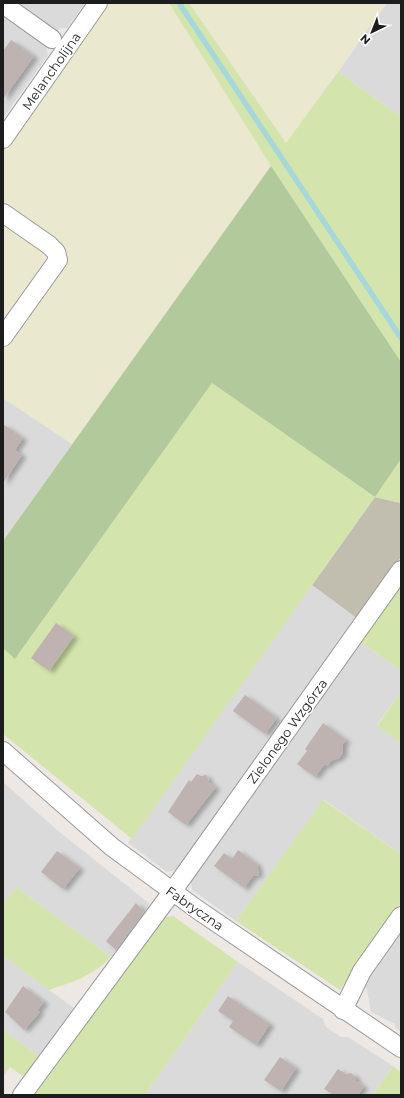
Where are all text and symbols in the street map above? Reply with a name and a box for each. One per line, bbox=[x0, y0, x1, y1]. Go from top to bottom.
north arrow bbox=[352, 12, 392, 52]
street label: Melancholijna bbox=[18, 29, 84, 113]
text: N bbox=[357, 31, 373, 47]
street label: Zielonego Wzgórza bbox=[244, 675, 330, 787]
street label: Fabryczna bbox=[163, 882, 227, 934]

